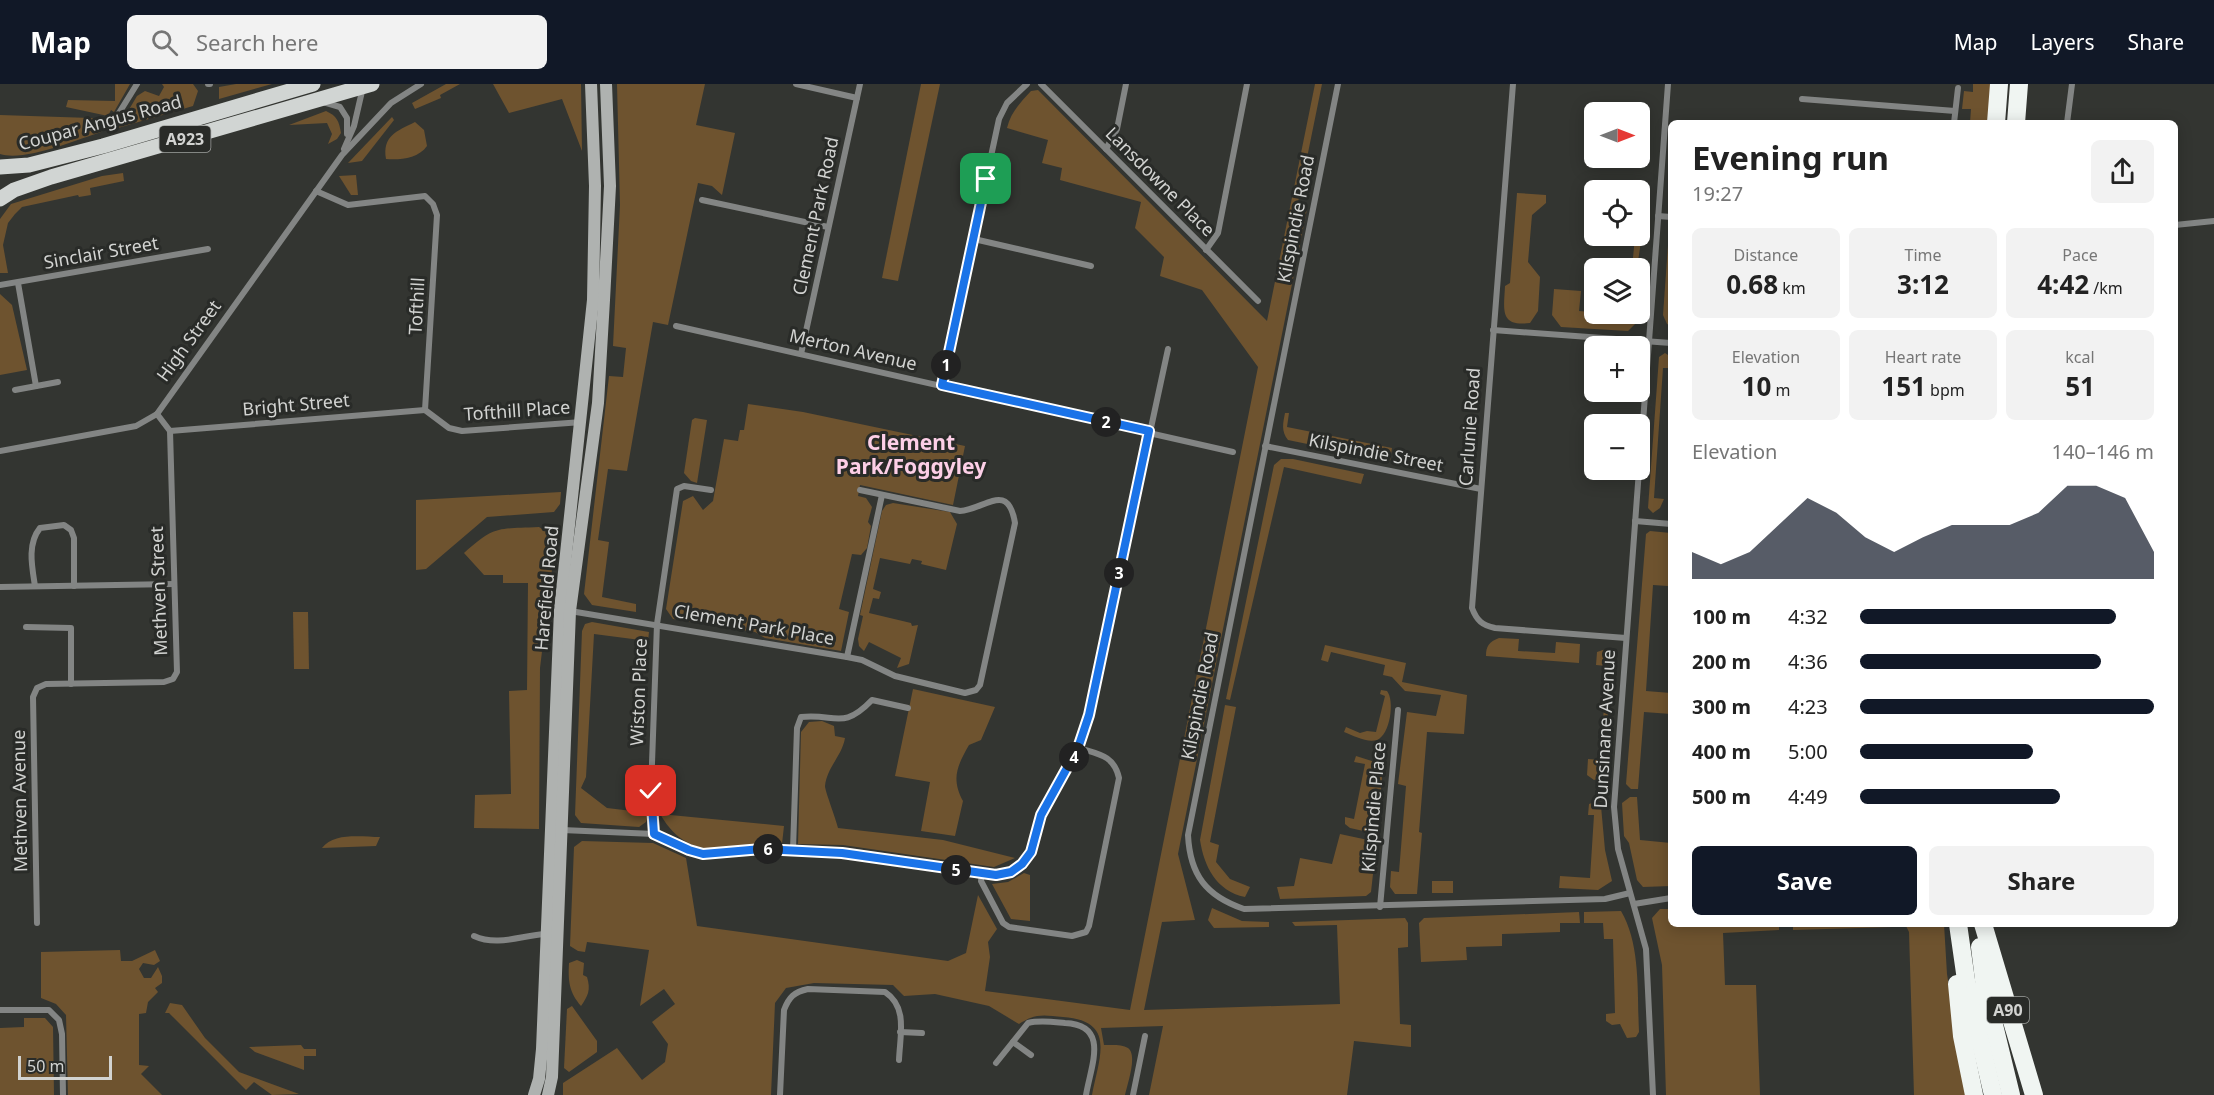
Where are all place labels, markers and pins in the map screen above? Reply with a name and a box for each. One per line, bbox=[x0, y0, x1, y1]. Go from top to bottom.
pin bbox=[960, 153, 1011, 204]
pin: 1 bbox=[931, 350, 961, 380]
pin: 2 bbox=[1091, 407, 1121, 437]
pin: 3 bbox=[1104, 558, 1134, 588]
pin: 4 bbox=[1059, 742, 1089, 772]
pin bbox=[625, 765, 676, 816]
pin: 6 bbox=[753, 834, 783, 864]
pin: 5 bbox=[941, 855, 971, 885]

